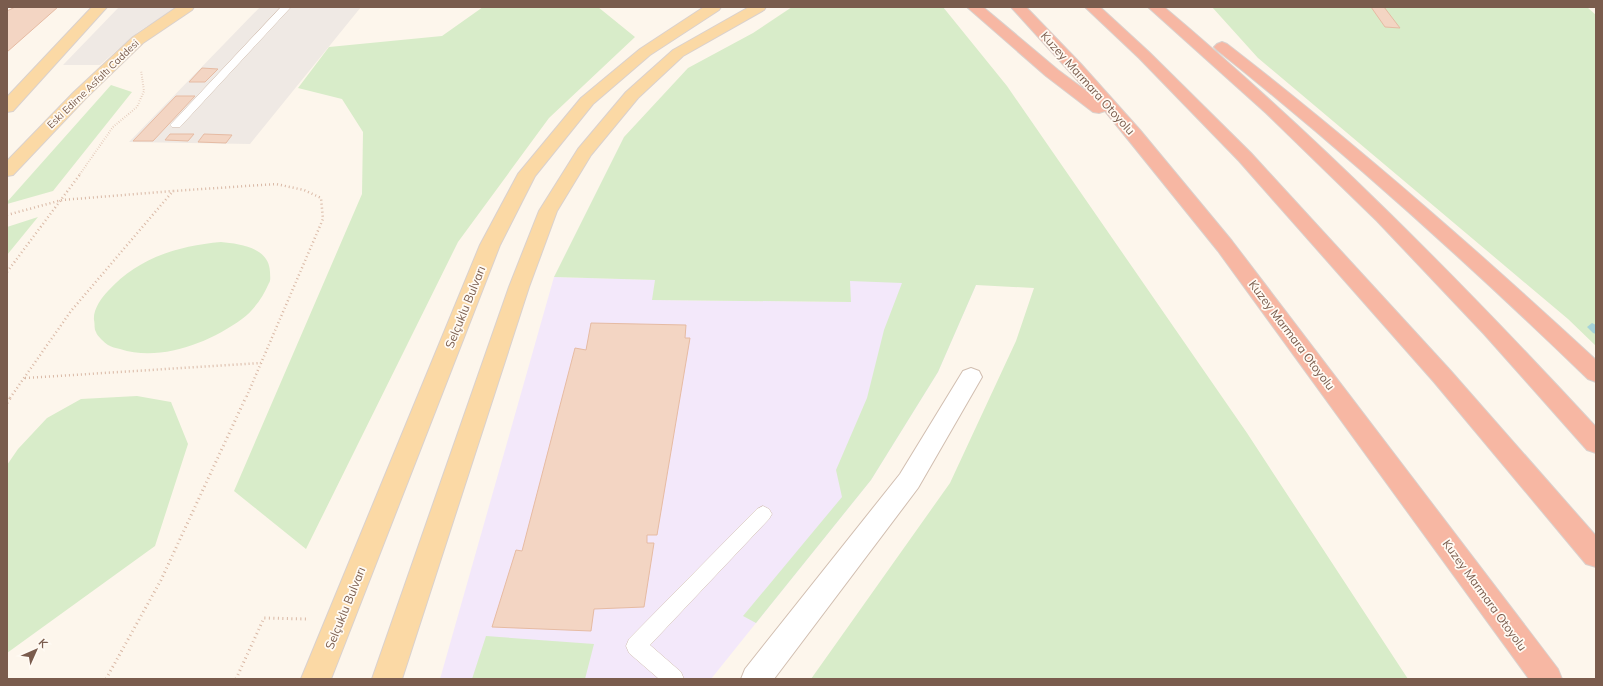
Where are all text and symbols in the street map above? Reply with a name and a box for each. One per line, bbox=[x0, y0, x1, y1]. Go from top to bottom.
street label: Kuzey Marmara Otoyolu bbox=[1038, 28, 1138, 138]
street label: Eski Edirne Asfaltı Caddesi bbox=[44, 37, 142, 131]
street label: Selçuklu Bulvarı bbox=[442, 264, 488, 350]
street label: Kuzey Marmara Otoyolu bbox=[1246, 277, 1338, 393]
street label: Kuzey Marmara Otoyolu bbox=[1440, 536, 1530, 654]
street label: Selçuklu Bulvarı bbox=[322, 565, 368, 651]
north arrow bbox=[16, 630, 56, 670]
text: K bbox=[36, 635, 51, 651]

